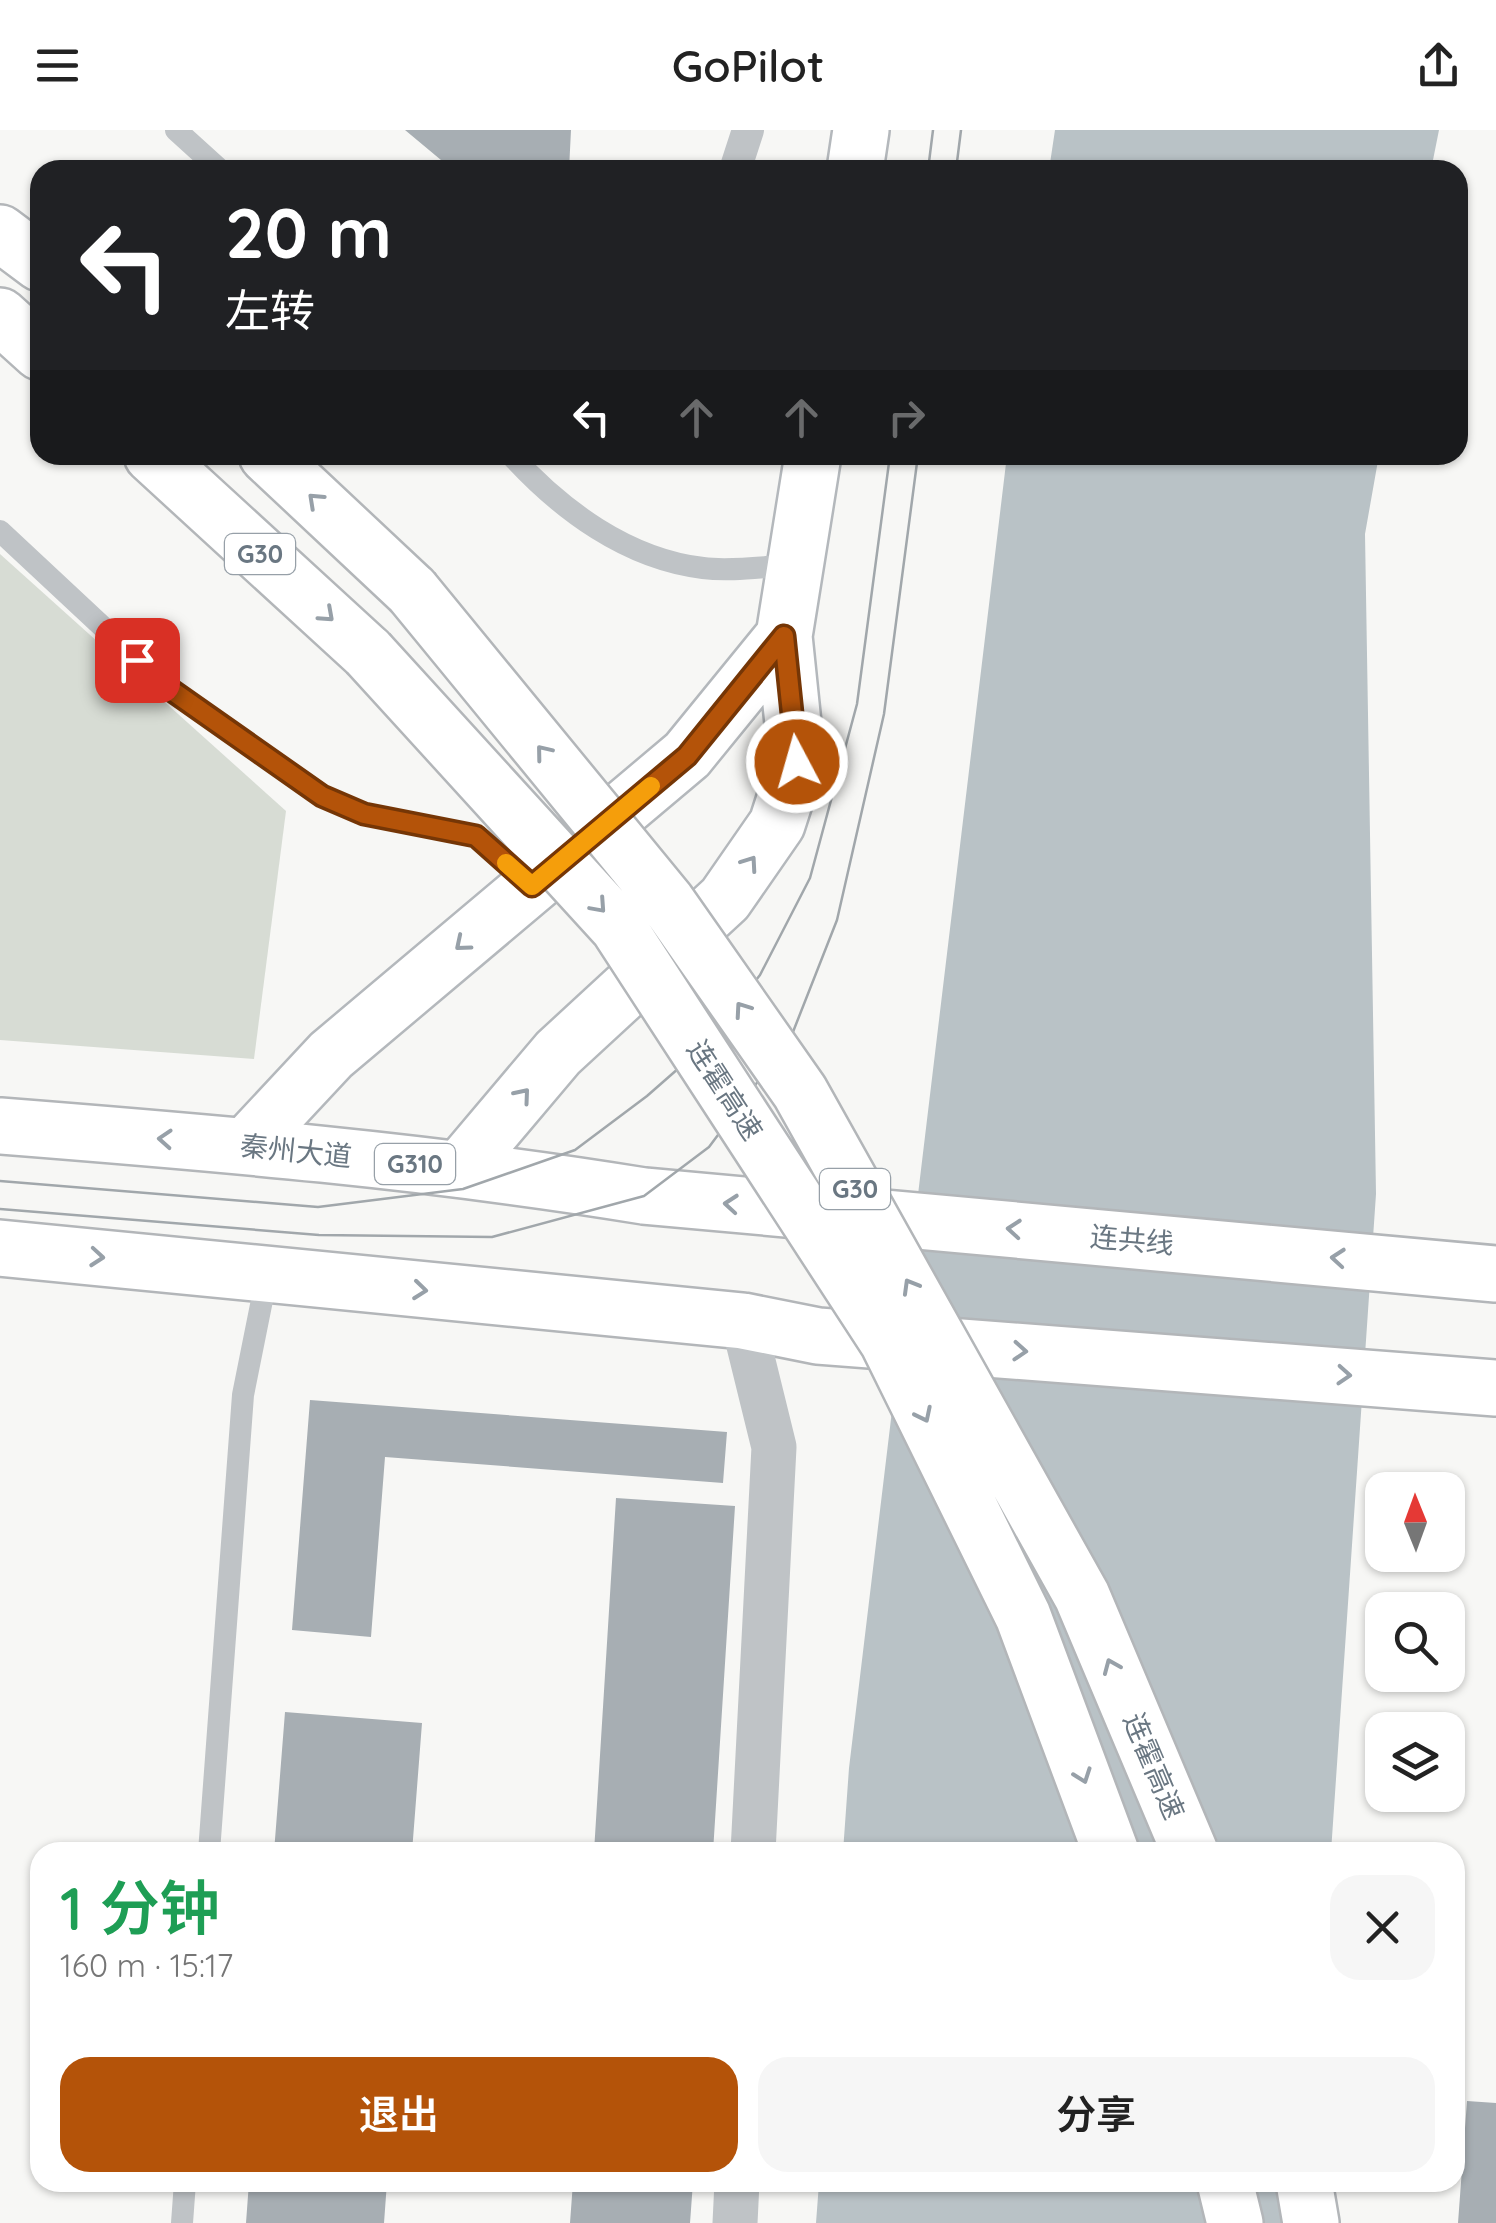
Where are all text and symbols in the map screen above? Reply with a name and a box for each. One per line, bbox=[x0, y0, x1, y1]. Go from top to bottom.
text: GoPilot bbox=[672, 37, 824, 93]
icon: menu bbox=[30, 38, 85, 93]
icon: share bbox=[1411, 38, 1466, 93]
text: 20 m bbox=[225, 188, 392, 276]
icon: left bbox=[60, 200, 190, 330]
text: 左转 bbox=[225, 282, 315, 338]
icon: left bbox=[564, 390, 619, 445]
icon: ahead bbox=[669, 390, 724, 445]
icon: ahead bbox=[774, 390, 829, 445]
icon: right bbox=[879, 390, 934, 445]
one-way arrow bbox=[308, 494, 327, 512]
road number: G30 bbox=[225, 534, 295, 574]
one-way arrow bbox=[315, 603, 334, 621]
pin bbox=[95, 618, 180, 703]
icon: arrive bbox=[110, 633, 165, 688]
position arrow bbox=[745, 710, 849, 814]
one-way arrow bbox=[537, 745, 555, 763]
one-way arrow bbox=[738, 856, 756, 874]
one-way arrow bbox=[587, 894, 605, 913]
one-way arrow bbox=[456, 933, 474, 951]
one-way arrow bbox=[736, 1002, 754, 1020]
street label: 连霍高速 bbox=[680, 1033, 771, 1146]
one-way arrow bbox=[512, 1088, 530, 1106]
street label: 秦州大道 bbox=[239, 1127, 354, 1174]
one-way arrow bbox=[157, 1129, 173, 1150]
road number: G310 bbox=[375, 1144, 455, 1184]
road number: G30 bbox=[820, 1169, 890, 1209]
one-way arrow bbox=[723, 1194, 739, 1216]
street label: 连共线 bbox=[1089, 1218, 1175, 1261]
one-way arrow bbox=[1006, 1219, 1022, 1241]
one-way arrow bbox=[90, 1245, 106, 1267]
one-way arrow bbox=[1330, 1248, 1346, 1270]
one-way arrow bbox=[413, 1279, 429, 1300]
one-way arrow bbox=[903, 1279, 923, 1297]
one-way arrow bbox=[1012, 1339, 1028, 1361]
one-way arrow bbox=[1337, 1364, 1353, 1385]
one-way arrow bbox=[912, 1405, 932, 1423]
north arrow bbox=[1365, 1472, 1465, 1572]
map controls bbox=[1365, 1472, 1465, 1812]
button: search bbox=[1365, 1592, 1465, 1692]
one-way arrow bbox=[1103, 1658, 1123, 1676]
street label: 连霍高速 bbox=[1116, 1707, 1192, 1824]
button: layers bbox=[1365, 1712, 1465, 1812]
one-way arrow bbox=[1071, 1767, 1092, 1784]
text: 1 分钟 bbox=[60, 1870, 220, 1945]
button: close bbox=[1330, 1875, 1435, 1980]
text: 160 m · 15:17 bbox=[60, 1945, 233, 1985]
button: 退出 bbox=[60, 2057, 738, 2172]
button: 分享 bbox=[758, 2057, 1435, 2172]

